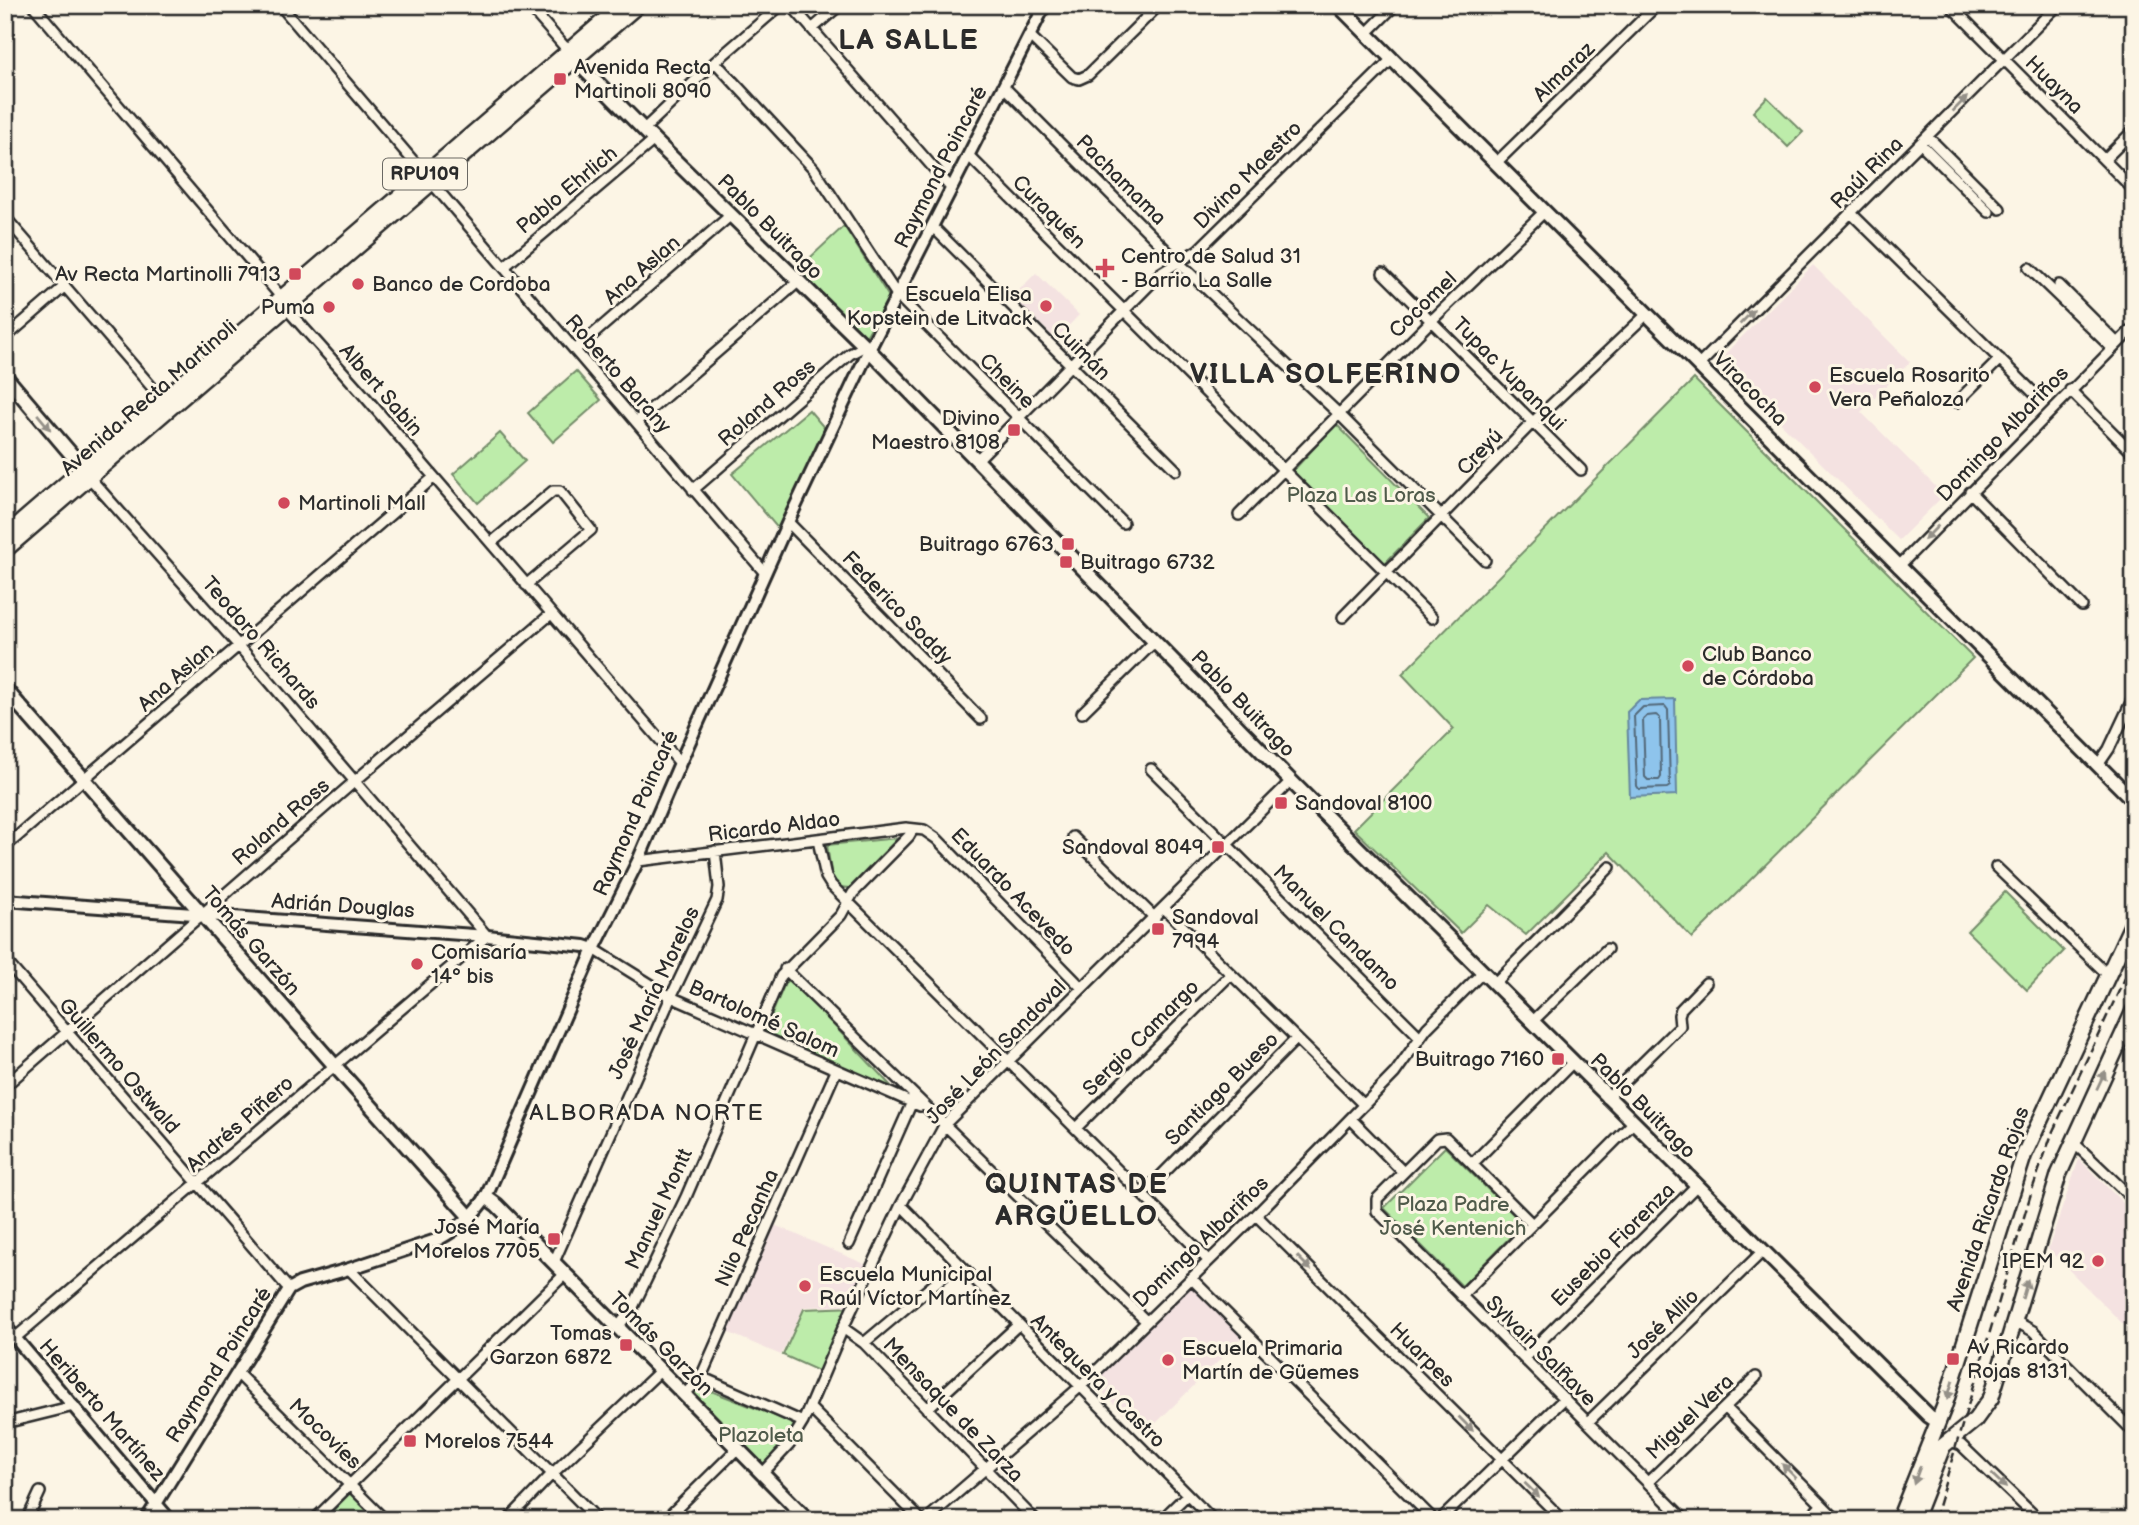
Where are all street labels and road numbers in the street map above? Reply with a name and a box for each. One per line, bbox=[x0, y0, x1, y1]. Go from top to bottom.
street label: Almaraz bbox=[1528, 36, 1601, 107]
street label: Huayna bbox=[2020, 51, 2088, 119]
street label: Raymond Poincaré bbox=[889, 81, 993, 252]
street label: Divino Maestro bbox=[1189, 116, 1307, 234]
street label: Pachamama bbox=[1071, 130, 1171, 230]
street label: Raúl Rina bbox=[1826, 132, 1908, 214]
street label: Pablo Ehrlich bbox=[512, 141, 622, 239]
road number: RPU109 bbox=[383, 158, 467, 190]
street label: Pablo Buitrago bbox=[712, 169, 828, 285]
street label: Curaquén bbox=[1007, 170, 1091, 254]
street label: Ana Aslan bbox=[599, 230, 685, 310]
street label: Cocomel bbox=[1384, 267, 1462, 343]
street label: Roberto Barany bbox=[560, 310, 677, 439]
street label: Tupac Yupanqui bbox=[1447, 312, 1571, 436]
street label: Avenida Recta Martinoli bbox=[56, 315, 242, 481]
street label: Cuimán bbox=[1046, 316, 1116, 386]
street label: Albert Sabin bbox=[334, 339, 428, 441]
street label: Viracocha bbox=[1708, 347, 1792, 431]
street label: Cheine bbox=[974, 348, 1040, 414]
street label: Roland Ross bbox=[713, 354, 821, 452]
street label: Domingo Albariños bbox=[1932, 361, 2074, 507]
street label: Creyú bbox=[1452, 423, 1508, 481]
street label: Federico Soddy bbox=[837, 546, 958, 670]
street label: Teodoro Richards bbox=[197, 572, 325, 714]
street label: Ana Aslan bbox=[133, 637, 219, 717]
street label: Pablo Buitrago bbox=[1186, 645, 1300, 763]
street label: Raymond Poincaré bbox=[588, 726, 684, 900]
street label: Roland Ross bbox=[227, 773, 335, 871]
street label: Ricardo Aldao bbox=[707, 806, 842, 848]
street label: Eduardo Acevedo bbox=[945, 823, 1081, 961]
street label: Manuel Candamo bbox=[1268, 860, 1404, 996]
street label: Tomás Garzón bbox=[197, 881, 305, 1001]
street label: Adrián Douglas bbox=[270, 889, 416, 923]
street label: José María Morelos bbox=[603, 903, 705, 1083]
street label: Bartolomé Salom bbox=[685, 975, 843, 1063]
street label: José León Sandoval bbox=[921, 975, 1071, 1129]
street label: Sergio Camargo bbox=[1078, 975, 1204, 1101]
street label: Guillermo Ostwald bbox=[53, 993, 185, 1139]
street label: Santiago Bueso bbox=[1160, 1027, 1284, 1151]
street label: Pablo Buitrago bbox=[1585, 1048, 1701, 1164]
street label: Andrés Piñero bbox=[181, 1071, 299, 1177]
street label: Avenida Ricardo Rojas bbox=[1941, 1104, 2035, 1314]
street label: Manuel Montt bbox=[620, 1144, 698, 1274]
street label: Nilo Pecanha bbox=[710, 1165, 784, 1291]
street label: Domingo Albariños bbox=[1128, 1171, 1274, 1313]
street label: Eusebio Fiorenza bbox=[1546, 1178, 1680, 1312]
street label: Raymond Poincaré bbox=[161, 1282, 277, 1448]
street label: José Allio bbox=[1622, 1284, 1704, 1364]
street label: Tomás Garzón bbox=[604, 1287, 718, 1401]
street label: Sylvain Salñave bbox=[1481, 1291, 1601, 1411]
street label: Antequera y Castro bbox=[1026, 1309, 1170, 1453]
street label: Huarpes bbox=[1384, 1317, 1460, 1393]
street label: Mensaque de Zarza bbox=[878, 1333, 1028, 1487]
street label: Heriberto Martínez bbox=[34, 1334, 171, 1487]
street label: Miguel Vera bbox=[1641, 1369, 1739, 1465]
street label: Mocovíes bbox=[284, 1393, 366, 1475]

